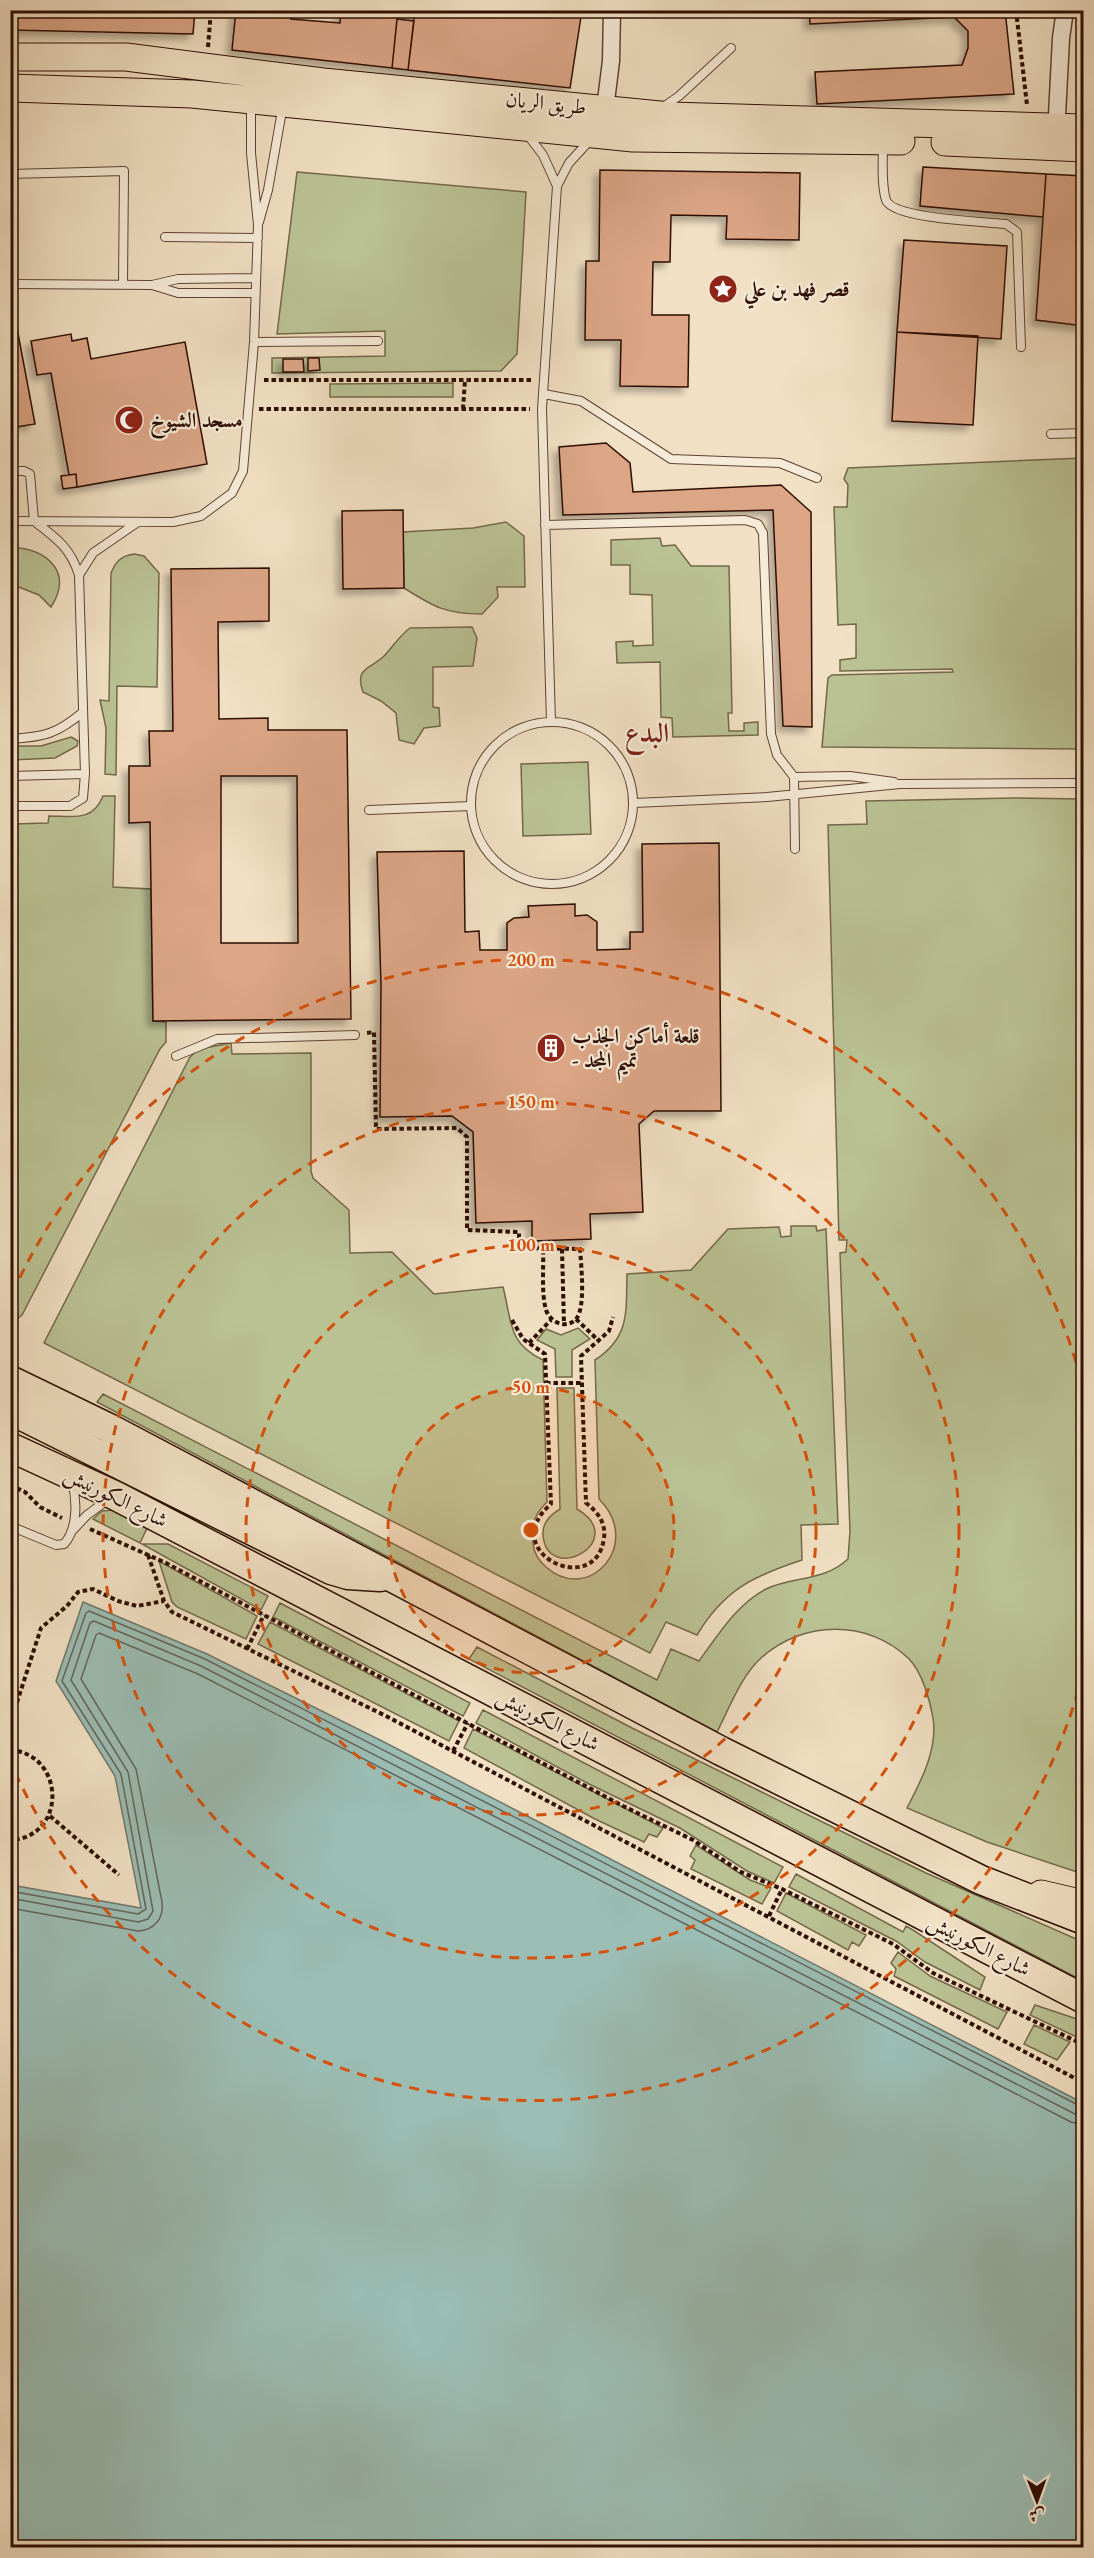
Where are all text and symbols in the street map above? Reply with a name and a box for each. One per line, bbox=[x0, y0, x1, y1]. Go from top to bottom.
street label: طريق الريان bbox=[504, 85, 588, 120]
place icon: قصر فهد بن علي bbox=[707, 273, 739, 305]
place label: قصر فهد بن علي bbox=[743, 275, 850, 309]
mosque icon: مسجد الشيوخ bbox=[113, 404, 145, 436]
place label: مسجد الشيوخ bbox=[150, 406, 243, 439]
district label: البدع bbox=[625, 715, 669, 755]
text: 200 m bbox=[507, 948, 555, 971]
place label: قلعة أماكن الجذب - تميم المجد bbox=[572, 1022, 700, 1081]
building icon: قلعة أماكن الجذب - تميم المجد bbox=[535, 1032, 567, 1064]
text: 150 m bbox=[507, 1090, 555, 1113]
text: 100 m bbox=[507, 1233, 555, 1256]
text: 50 m bbox=[512, 1375, 550, 1398]
street label: شارع الكورنيش bbox=[58, 1460, 173, 1538]
centre of rings bbox=[521, 1520, 541, 1540]
street label: شارع الكورنيش bbox=[490, 1682, 604, 1761]
street label: شارع الكورنيش bbox=[921, 1907, 1035, 1986]
north arrow bbox=[1007, 2471, 1067, 2531]
text: ش bbox=[1029, 2505, 1045, 2526]

